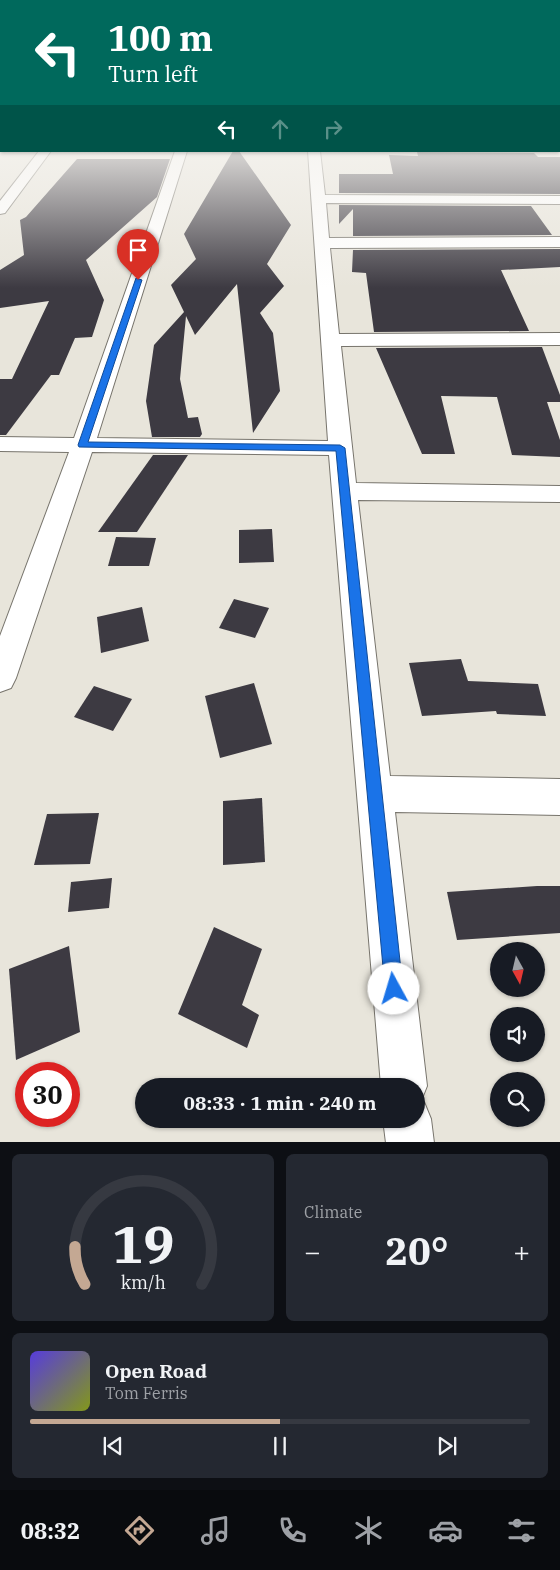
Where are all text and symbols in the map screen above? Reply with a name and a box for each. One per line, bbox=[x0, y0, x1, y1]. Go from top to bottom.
text: 100 m bbox=[108, 15, 213, 61]
icon: left bbox=[25, 20, 90, 85]
text: Turn left bbox=[108, 59, 198, 88]
icon: left bbox=[213, 115, 241, 143]
icon: ahead bbox=[266, 115, 294, 143]
icon: right bbox=[319, 115, 347, 143]
pin bbox=[117, 229, 159, 280]
icon: arrive bbox=[124, 236, 152, 264]
north arrow bbox=[490, 942, 545, 998]
map controls bbox=[490, 942, 545, 1127]
position arrow bbox=[367, 962, 419, 1014]
button: sound bbox=[490, 1007, 545, 1062]
speed limit sign: 30 bbox=[15, 1062, 80, 1127]
button: search bbox=[490, 1072, 545, 1127]
text: 08:33 · 1 min · 240 m bbox=[184, 1091, 376, 1115]
text: Climate bbox=[304, 1202, 362, 1222]
text: 19 bbox=[112, 1210, 174, 1277]
text: 20° bbox=[385, 1226, 449, 1275]
text: − bbox=[304, 1233, 321, 1270]
text: + bbox=[513, 1233, 530, 1270]
text: km/h bbox=[120, 1271, 166, 1294]
text: Open Road bbox=[105, 1359, 207, 1383]
text: Tom Ferris bbox=[105, 1383, 188, 1403]
icon: previous bbox=[99, 1432, 127, 1460]
icon: pause bbox=[266, 1432, 294, 1460]
icon: next bbox=[433, 1432, 461, 1460]
icon: directions bbox=[122, 1513, 157, 1548]
icon: music bbox=[198, 1513, 233, 1548]
icon: phone bbox=[275, 1513, 310, 1548]
icon: climate bbox=[351, 1513, 386, 1548]
icon: car bbox=[428, 1513, 463, 1548]
icon: filters bbox=[504, 1513, 539, 1548]
text: 08:32 bbox=[21, 1516, 80, 1545]

